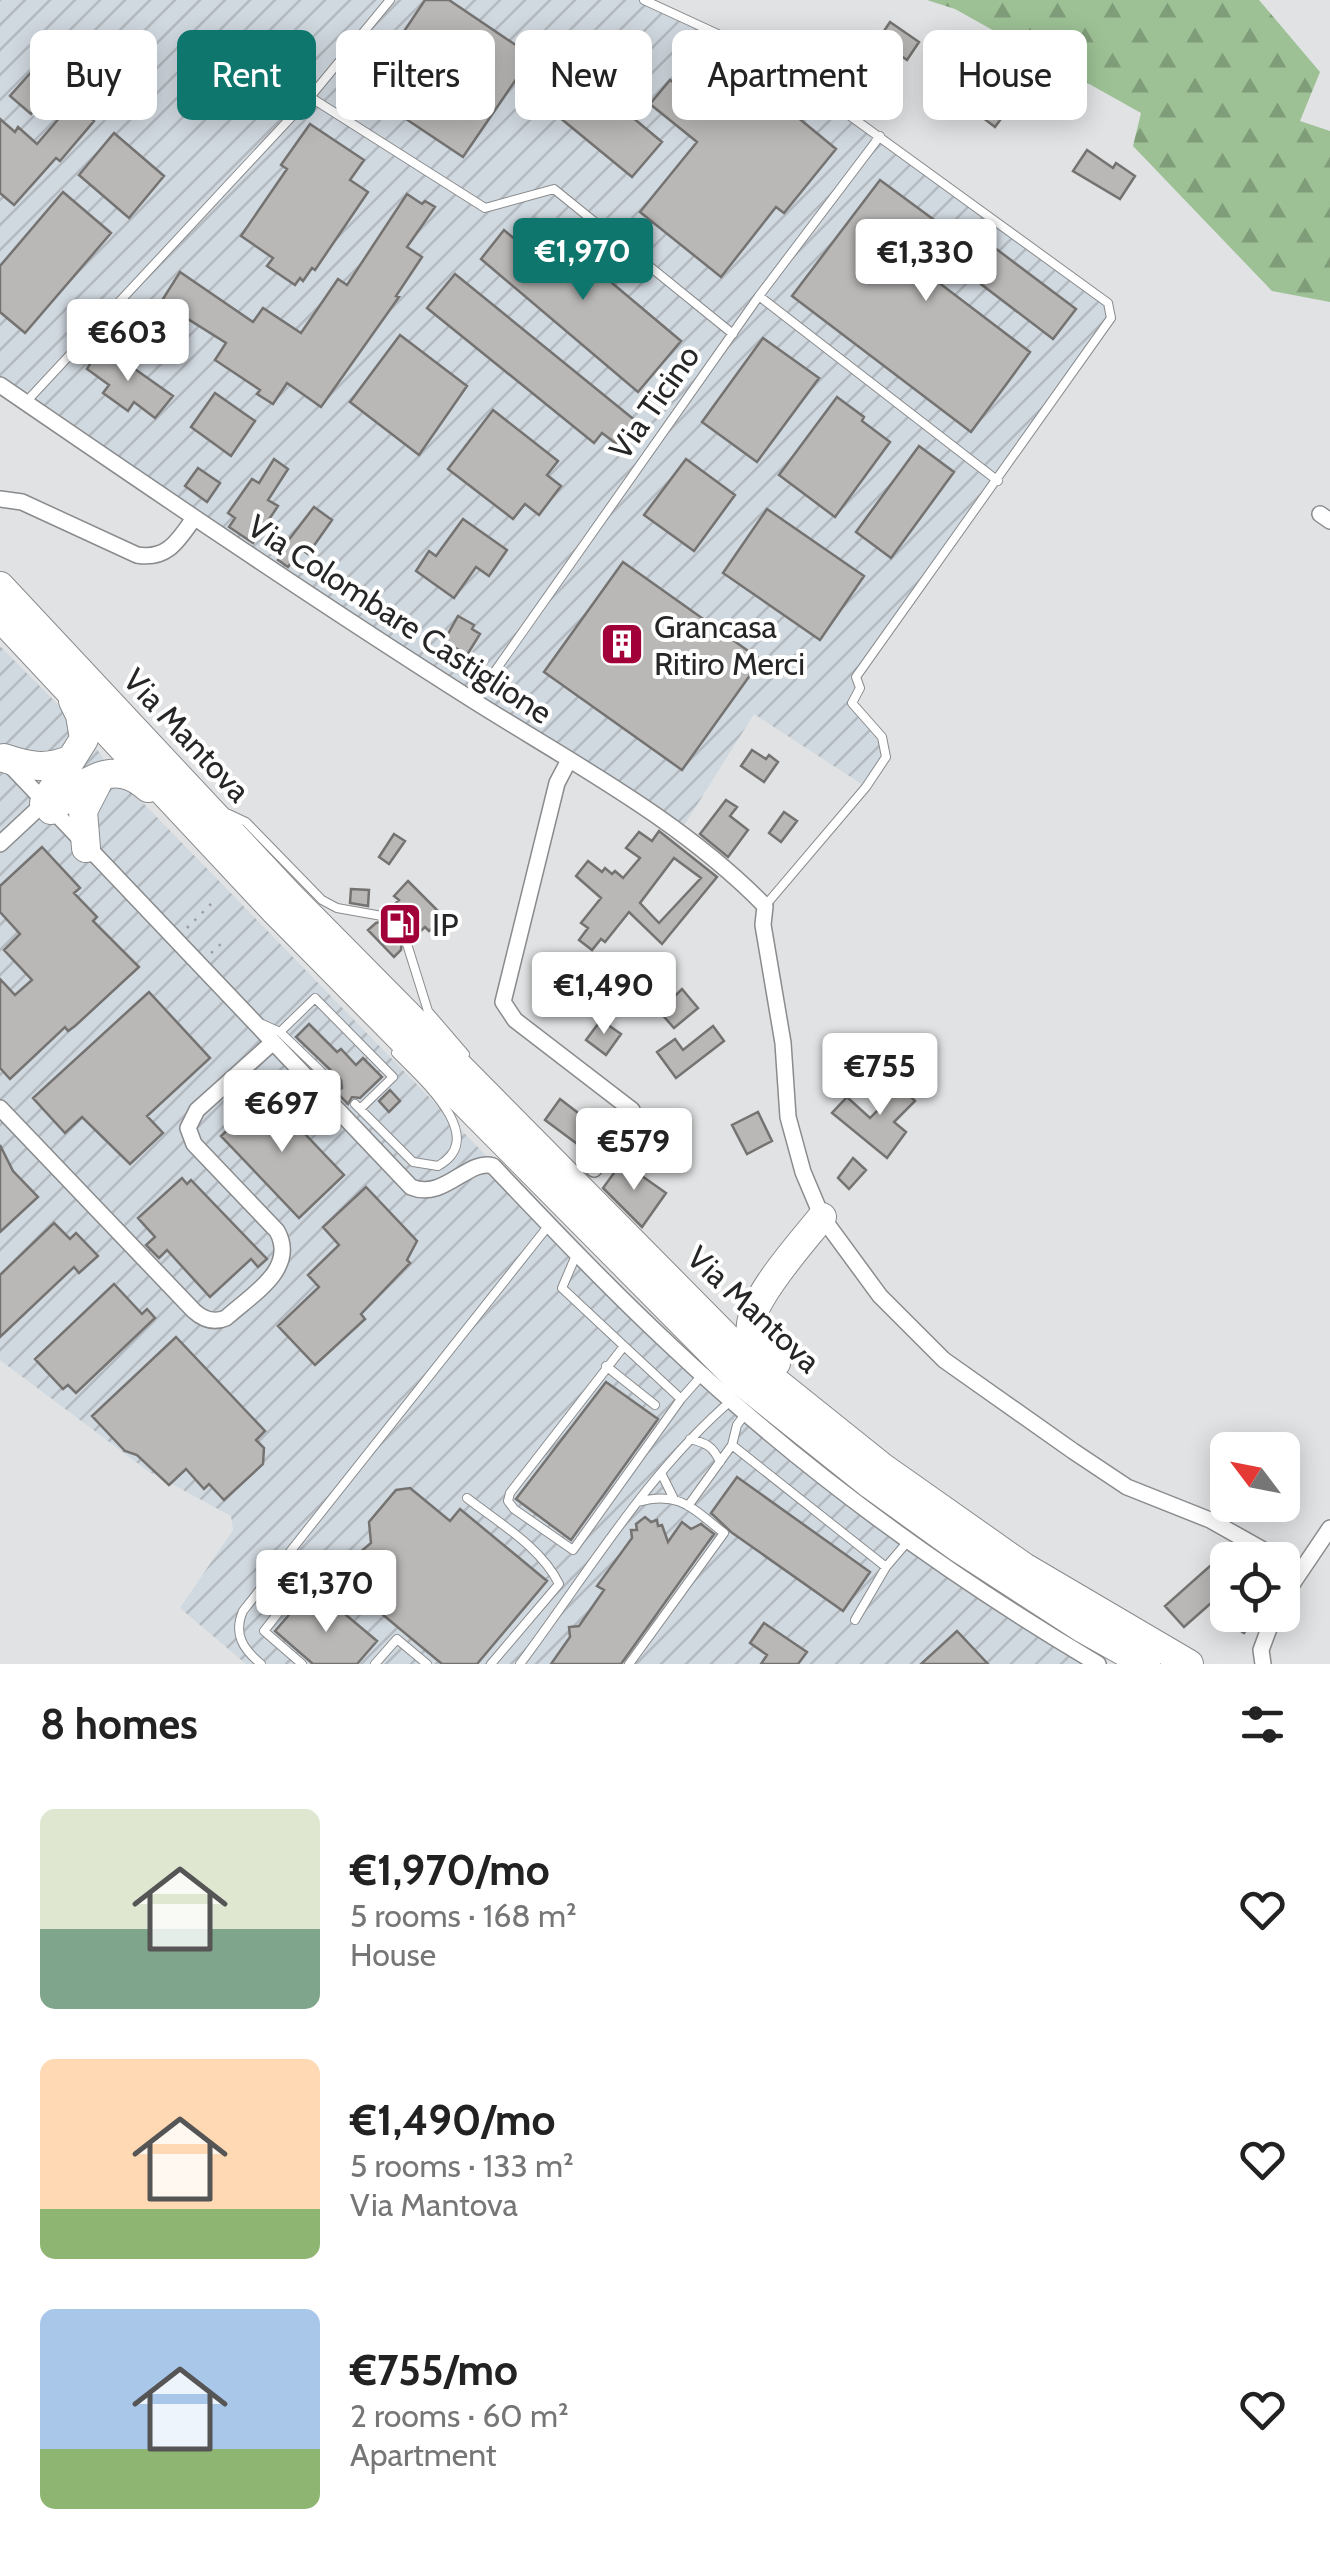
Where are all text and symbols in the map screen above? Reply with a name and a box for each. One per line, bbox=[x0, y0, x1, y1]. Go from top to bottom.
chip: Buy bbox=[30, 30, 157, 120]
chip: Rent bbox=[177, 30, 316, 120]
chip: Filters bbox=[336, 30, 495, 120]
chip: New bbox=[515, 30, 652, 120]
chip: Apartment bbox=[672, 30, 903, 120]
chip: House bbox=[923, 30, 1087, 120]
pin: €1,970 bbox=[502, 218, 664, 303]
pin: €1,330 bbox=[845, 219, 1007, 304]
text: €1,970 bbox=[535, 231, 631, 270]
text: €1,330 bbox=[878, 232, 974, 271]
pin: €603 bbox=[69, 299, 187, 384]
text: €603 bbox=[89, 312, 167, 351]
street label: Via Ticino bbox=[601, 337, 707, 467]
street label: Via Colombare Castiglione bbox=[241, 506, 559, 732]
place label: Grancasa Ritiro Merci bbox=[654, 607, 805, 683]
building icon: Grancasa Ritiro Merci bbox=[599, 621, 645, 667]
street label: Via Mantova bbox=[115, 660, 259, 810]
fuel station icon: IP bbox=[377, 901, 423, 947]
place label: IP bbox=[432, 905, 458, 944]
pin: €1,490 bbox=[523, 952, 685, 1037]
text: €1,490 bbox=[554, 965, 654, 1004]
pin: €755 bbox=[821, 1033, 939, 1118]
text: €755 bbox=[844, 1046, 916, 1085]
pin: €697 bbox=[223, 1070, 341, 1155]
text: €697 bbox=[246, 1083, 318, 1122]
pin: €579 bbox=[575, 1108, 693, 1193]
text: €579 bbox=[598, 1121, 670, 1160]
street label: Via Mantova bbox=[679, 1237, 829, 1381]
north arrow bbox=[1210, 1432, 1300, 1522]
map controls bbox=[1210, 1432, 1300, 1632]
button: locate bbox=[1210, 1542, 1300, 1632]
pin: €1,370 bbox=[245, 1550, 407, 1635]
text: €1,370 bbox=[278, 1563, 374, 1602]
icon: filters bbox=[1235, 1697, 1290, 1752]
text: 8 homes bbox=[40, 1698, 198, 1750]
text: €1,970/mo bbox=[350, 1844, 550, 1896]
icon: home bbox=[120, 1849, 240, 1969]
icon: heart bbox=[1235, 1882, 1290, 1937]
text: 5 rooms · 168 m² bbox=[350, 1896, 577, 1935]
text: House bbox=[350, 1935, 436, 1974]
text: €1,490/mo bbox=[350, 2094, 555, 2146]
icon: home bbox=[120, 2099, 240, 2219]
icon: heart bbox=[1235, 2132, 1290, 2187]
text: 5 rooms · 133 m² bbox=[350, 2146, 574, 2185]
text: Via Mantova bbox=[350, 2185, 518, 2224]
text: €755/mo bbox=[350, 2344, 518, 2396]
icon: home bbox=[120, 2349, 240, 2469]
icon: heart bbox=[1235, 2382, 1290, 2437]
text: 2 rooms · 60 m² bbox=[350, 2396, 569, 2435]
text: Apartment bbox=[350, 2435, 497, 2474]

